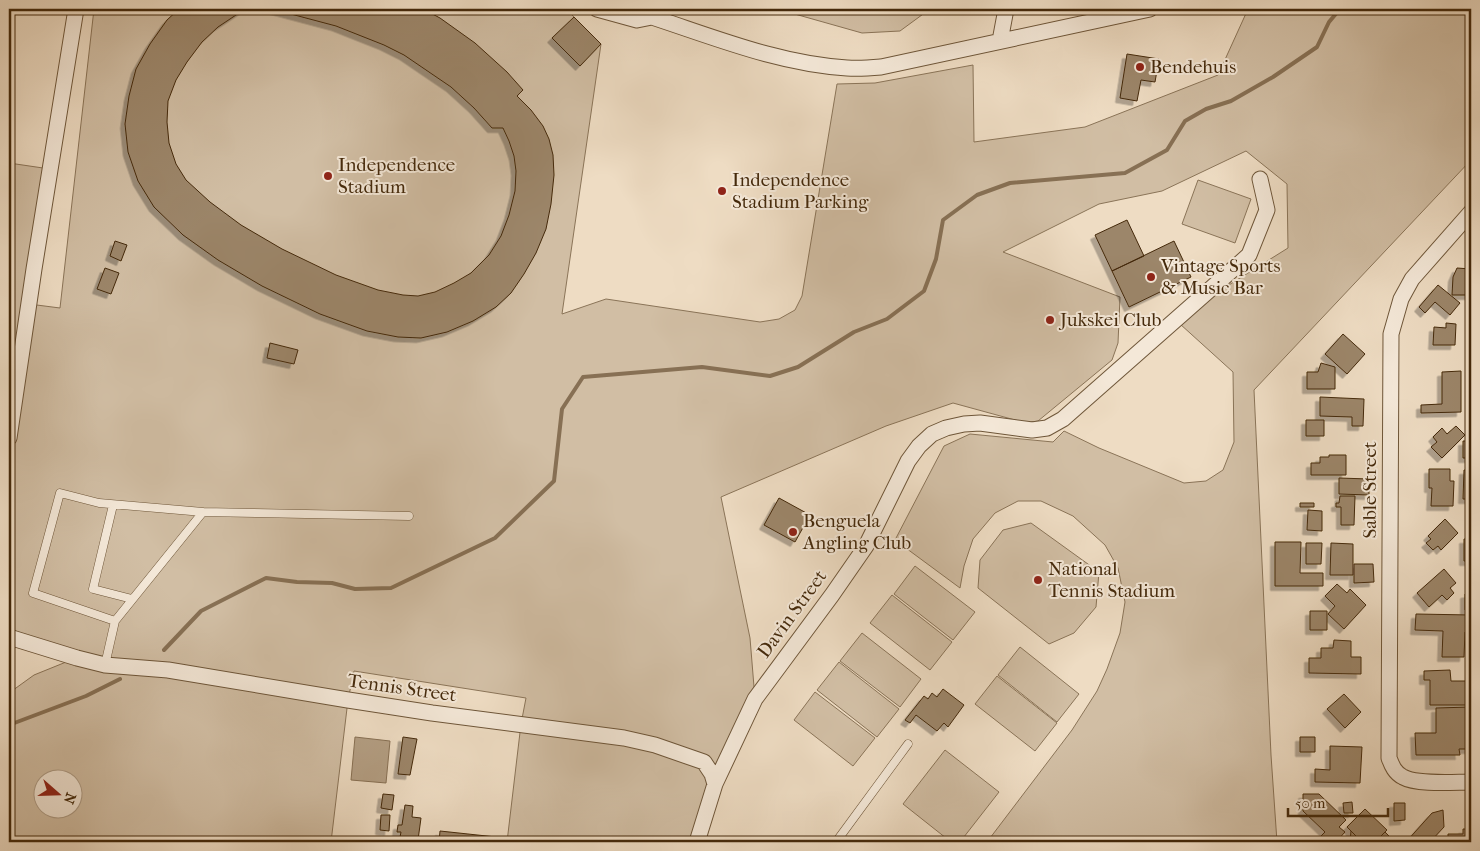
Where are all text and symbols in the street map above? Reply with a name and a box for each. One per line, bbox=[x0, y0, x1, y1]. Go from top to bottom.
place label: Bendehuis bbox=[1150, 56, 1236, 78]
marker: Bendehuis bbox=[1134, 61, 1146, 73]
place label: Independence Stadium bbox=[338, 154, 455, 198]
place label: Independence Stadium Parking bbox=[732, 169, 869, 213]
marker: Independence Stadium bbox=[322, 170, 334, 182]
marker: Independence Stadium Parking bbox=[716, 185, 728, 197]
place label: Vintage Sports & Music Bar bbox=[1160, 255, 1281, 299]
marker: Vintage Sports & Music Bar bbox=[1145, 271, 1157, 283]
place label: Jukskei Club bbox=[1058, 309, 1161, 331]
marker: Jukskei Club bbox=[1044, 314, 1056, 326]
street label: Sable Street bbox=[1359, 441, 1381, 539]
place label: Benguela Angling Club bbox=[802, 510, 911, 554]
marker: Benguela Angling Club bbox=[787, 526, 799, 538]
place label: National Tennis Stadium bbox=[1048, 558, 1175, 602]
street label: Davin Street bbox=[753, 566, 831, 662]
marker: National Tennis Stadium bbox=[1032, 574, 1044, 586]
street label: Tennis Street bbox=[346, 669, 458, 707]
north arrow bbox=[32, 768, 82, 818]
scale bar bbox=[1288, 786, 1388, 818]
text: N bbox=[60, 790, 80, 807]
text: 50 m bbox=[1295, 794, 1326, 812]

